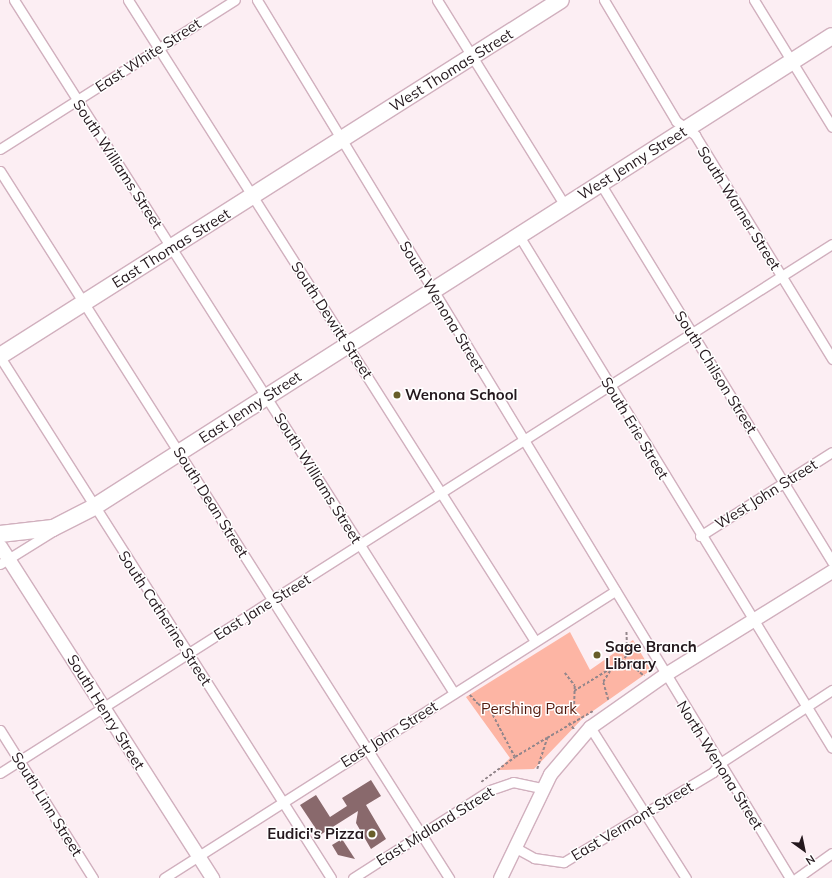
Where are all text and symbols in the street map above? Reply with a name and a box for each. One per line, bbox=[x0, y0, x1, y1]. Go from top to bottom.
street label: East White Street bbox=[92, 14, 204, 96]
street label: West Thomas Street bbox=[386, 25, 516, 115]
street label: South Williams Street bbox=[69, 96, 167, 232]
street label: West Jenny Street bbox=[574, 122, 690, 204]
street label: South Warner Street bbox=[694, 143, 784, 273]
street label: East Thomas Street bbox=[109, 204, 233, 292]
street label: South Wenona Street bbox=[396, 237, 488, 375]
street label: South Dewitt Street bbox=[287, 258, 377, 382]
street label: South Chilson Street bbox=[671, 307, 761, 437]
street label: East Jenny Street bbox=[196, 367, 304, 447]
street label: South Erie Street bbox=[597, 374, 673, 482]
place label: Wenona School bbox=[405, 386, 517, 404]
marker: Wenona School bbox=[392, 390, 402, 400]
street label: South Williams Street bbox=[270, 409, 366, 547]
street label: South Dean Street bbox=[170, 443, 252, 561]
street label: West John Street bbox=[712, 455, 820, 533]
street label: South Catherine Street bbox=[115, 547, 215, 689]
street label: East Jane Street bbox=[210, 570, 314, 644]
place label: Sage Branch Library bbox=[605, 637, 697, 672]
marker: Sage Branch Library bbox=[592, 650, 602, 660]
street label: South Henry Street bbox=[63, 651, 149, 773]
street label: East John Street bbox=[337, 697, 441, 771]
street label: North Wenona Street bbox=[673, 697, 767, 833]
park label: Pershing Park bbox=[481, 700, 577, 718]
street label: South Linn Street bbox=[8, 749, 86, 859]
street label: East Vermont Street bbox=[568, 778, 696, 864]
street label: East Midland Street bbox=[373, 782, 497, 870]
place label: Eudici's Pizza bbox=[267, 825, 364, 843]
marker: Eudici's Pizza bbox=[367, 829, 377, 839]
north arrow bbox=[784, 830, 824, 870]
text: N bbox=[803, 852, 818, 868]

